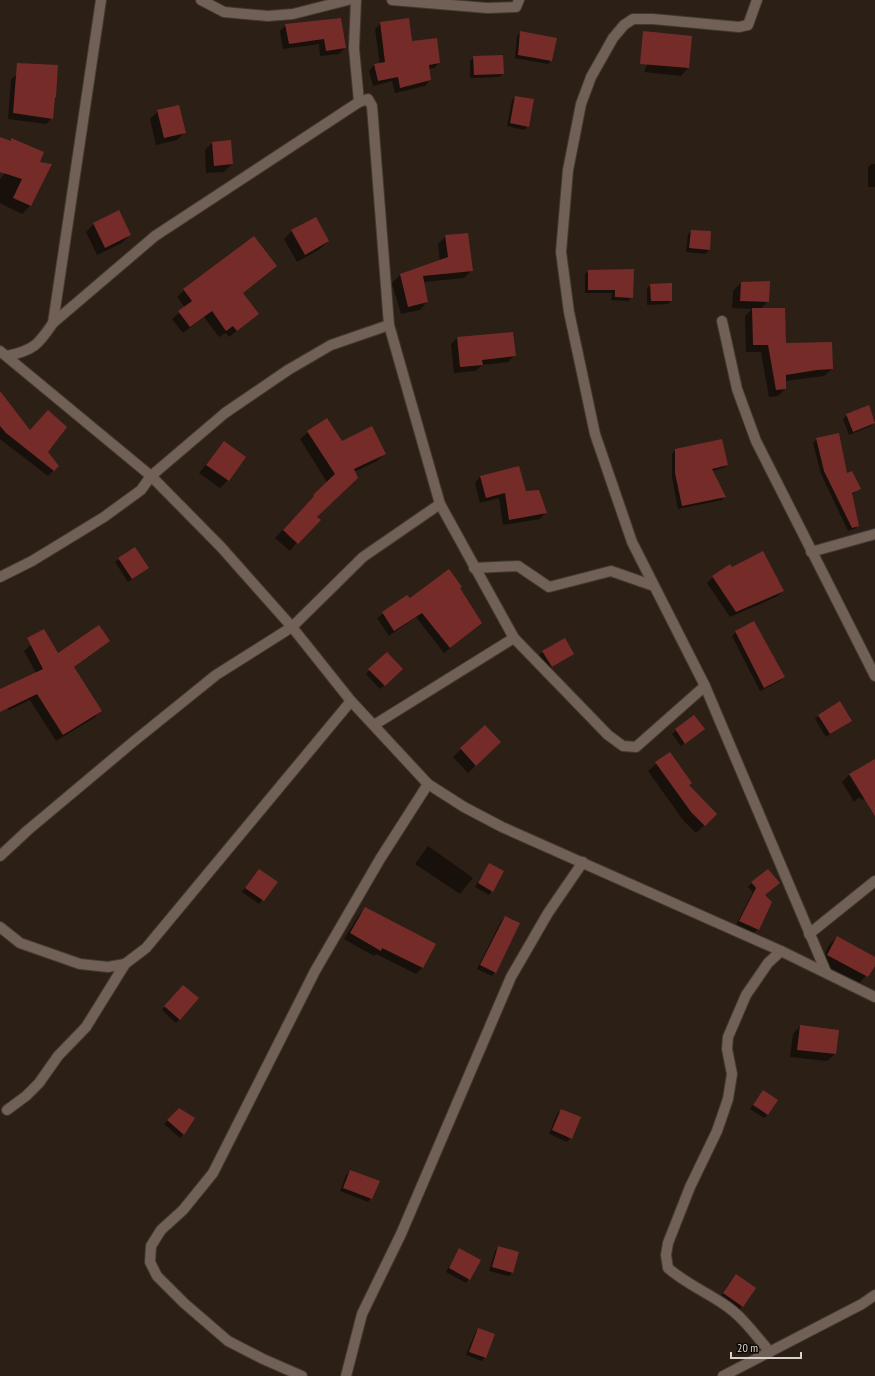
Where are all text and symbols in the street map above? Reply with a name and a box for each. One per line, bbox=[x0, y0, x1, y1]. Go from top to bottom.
scale bar bbox=[731, 1334, 801, 1360]
text: 20 m bbox=[737, 1340, 758, 1355]

